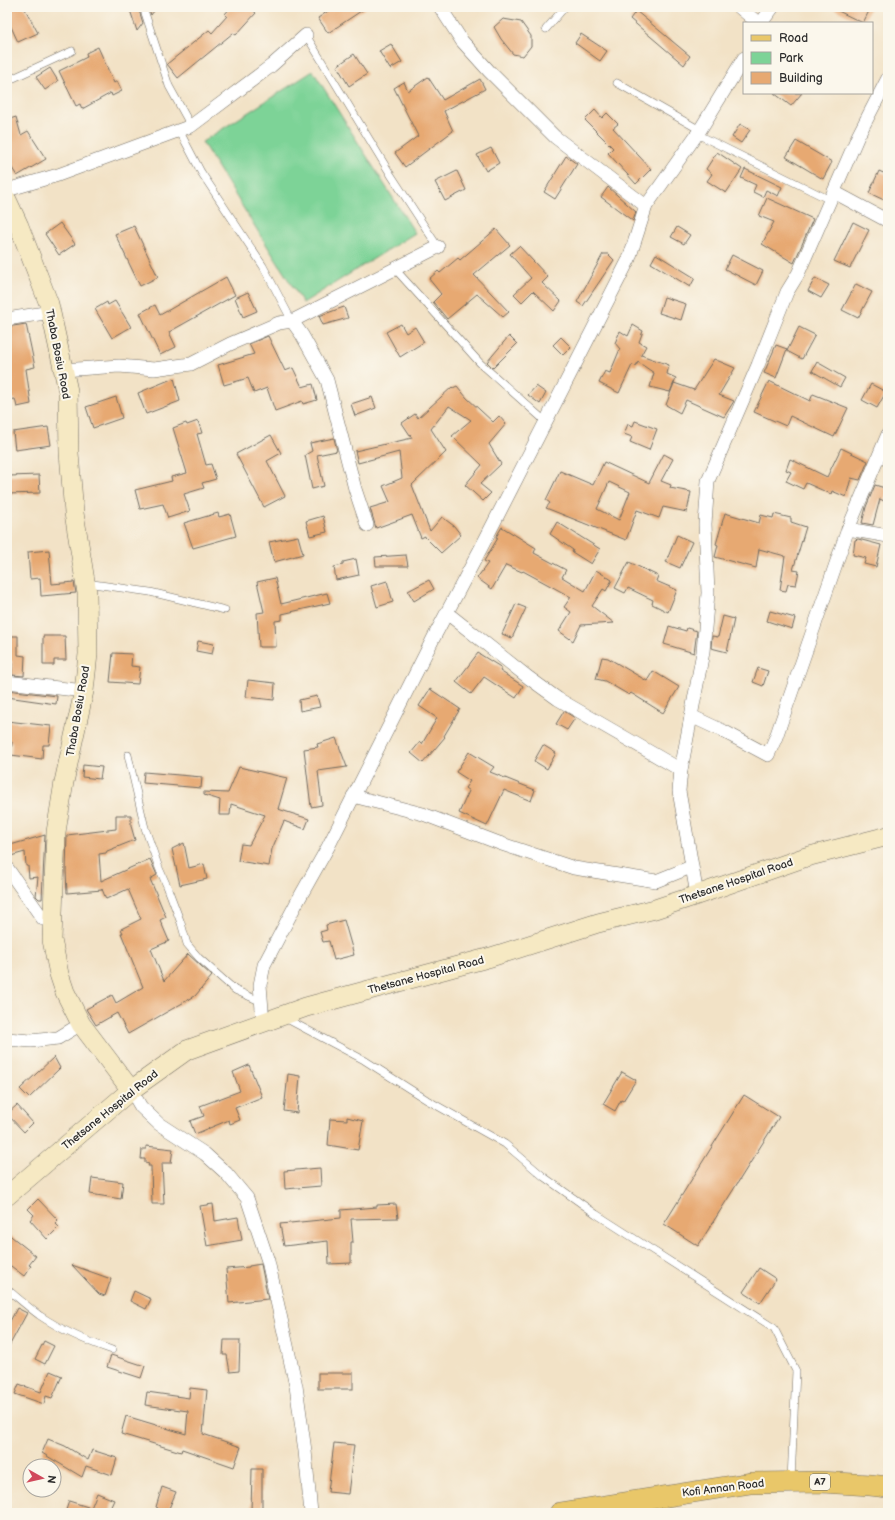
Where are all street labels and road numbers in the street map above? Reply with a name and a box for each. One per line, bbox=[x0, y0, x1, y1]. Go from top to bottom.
street label: Thaba Bosiu Road bbox=[43, 308, 73, 400]
street label: Thaba Bosiu Road bbox=[64, 665, 92, 757]
street label: Thetsane Hospital Road bbox=[677, 855, 795, 907]
street label: Thetsane Hospital Road bbox=[367, 953, 485, 997]
street label: Thetsane Hospital Road bbox=[59, 1067, 161, 1153]
road number: A7 bbox=[810, 1474, 830, 1490]
street label: Kofi Annan Road bbox=[681, 1477, 765, 1499]

